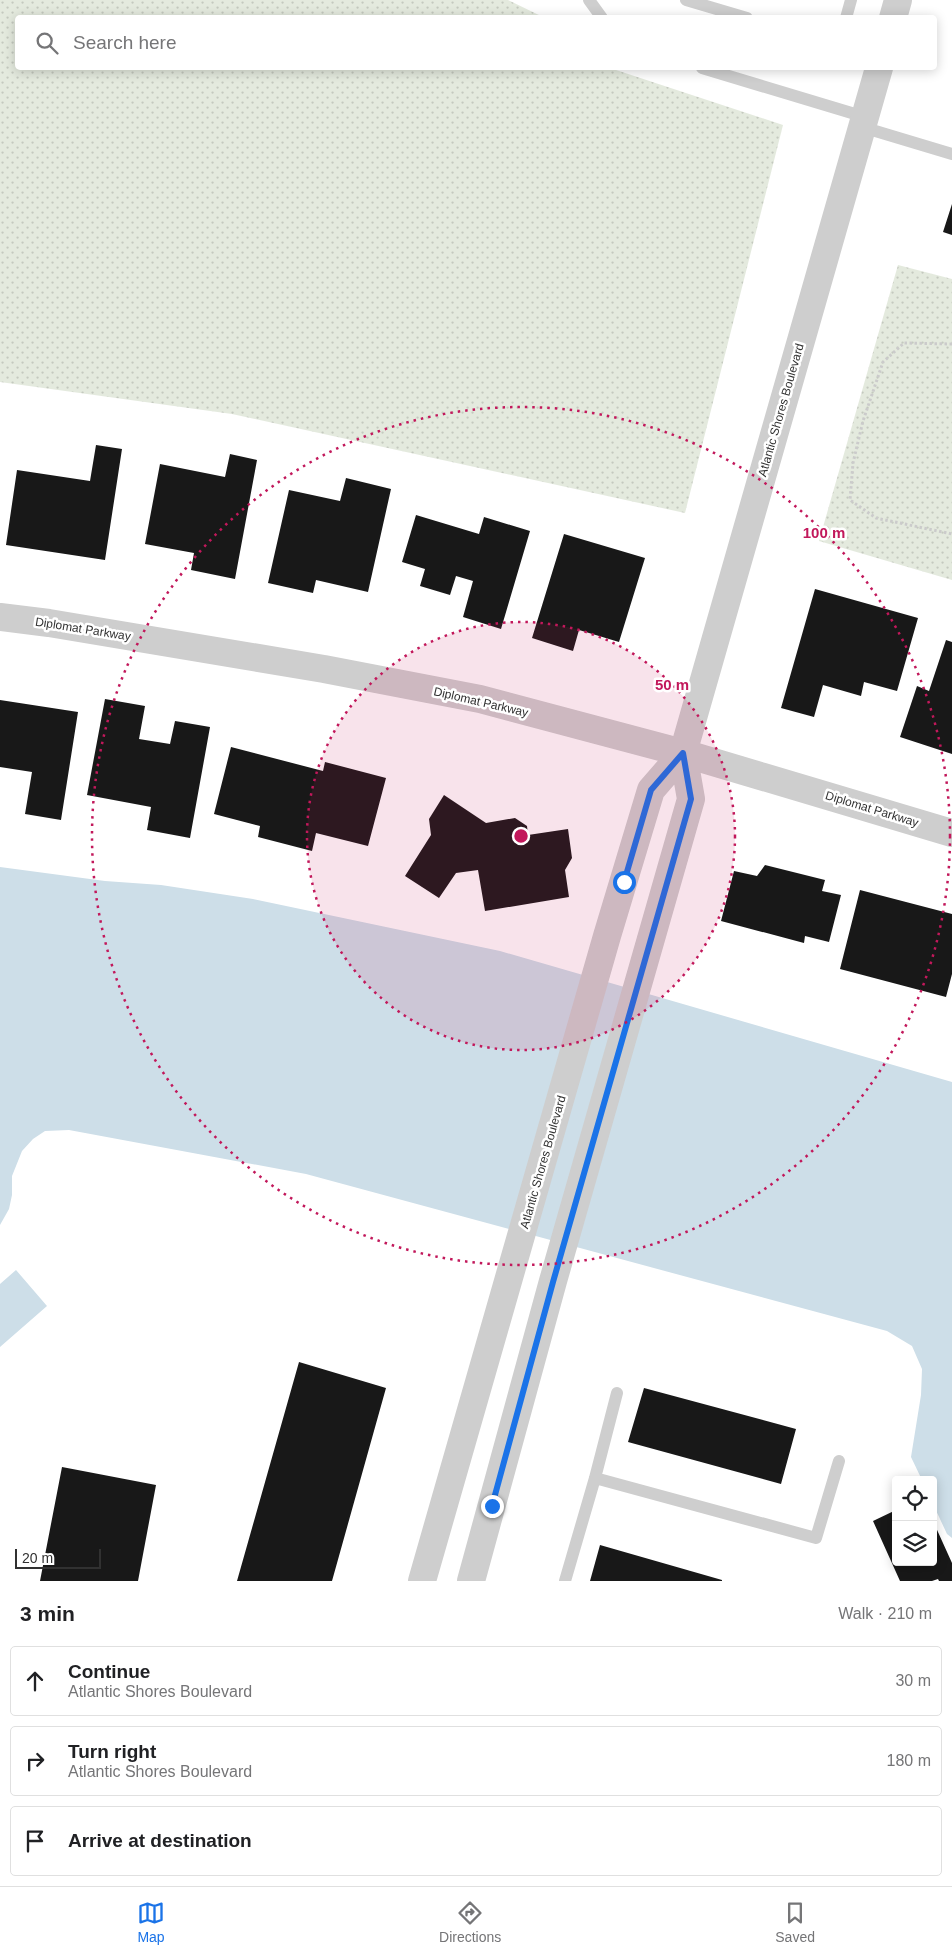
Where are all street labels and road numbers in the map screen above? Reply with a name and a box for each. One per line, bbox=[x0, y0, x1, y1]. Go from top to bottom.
street label: Atlantic Shores Boulevard bbox=[755, 342, 807, 478]
street label: Diplomat Parkway bbox=[34, 615, 132, 643]
street label: Diplomat Parkway bbox=[432, 684, 530, 720]
street label: Diplomat Parkway bbox=[824, 788, 920, 830]
street label: Atlantic Shores Boulevard bbox=[517, 1094, 569, 1230]

